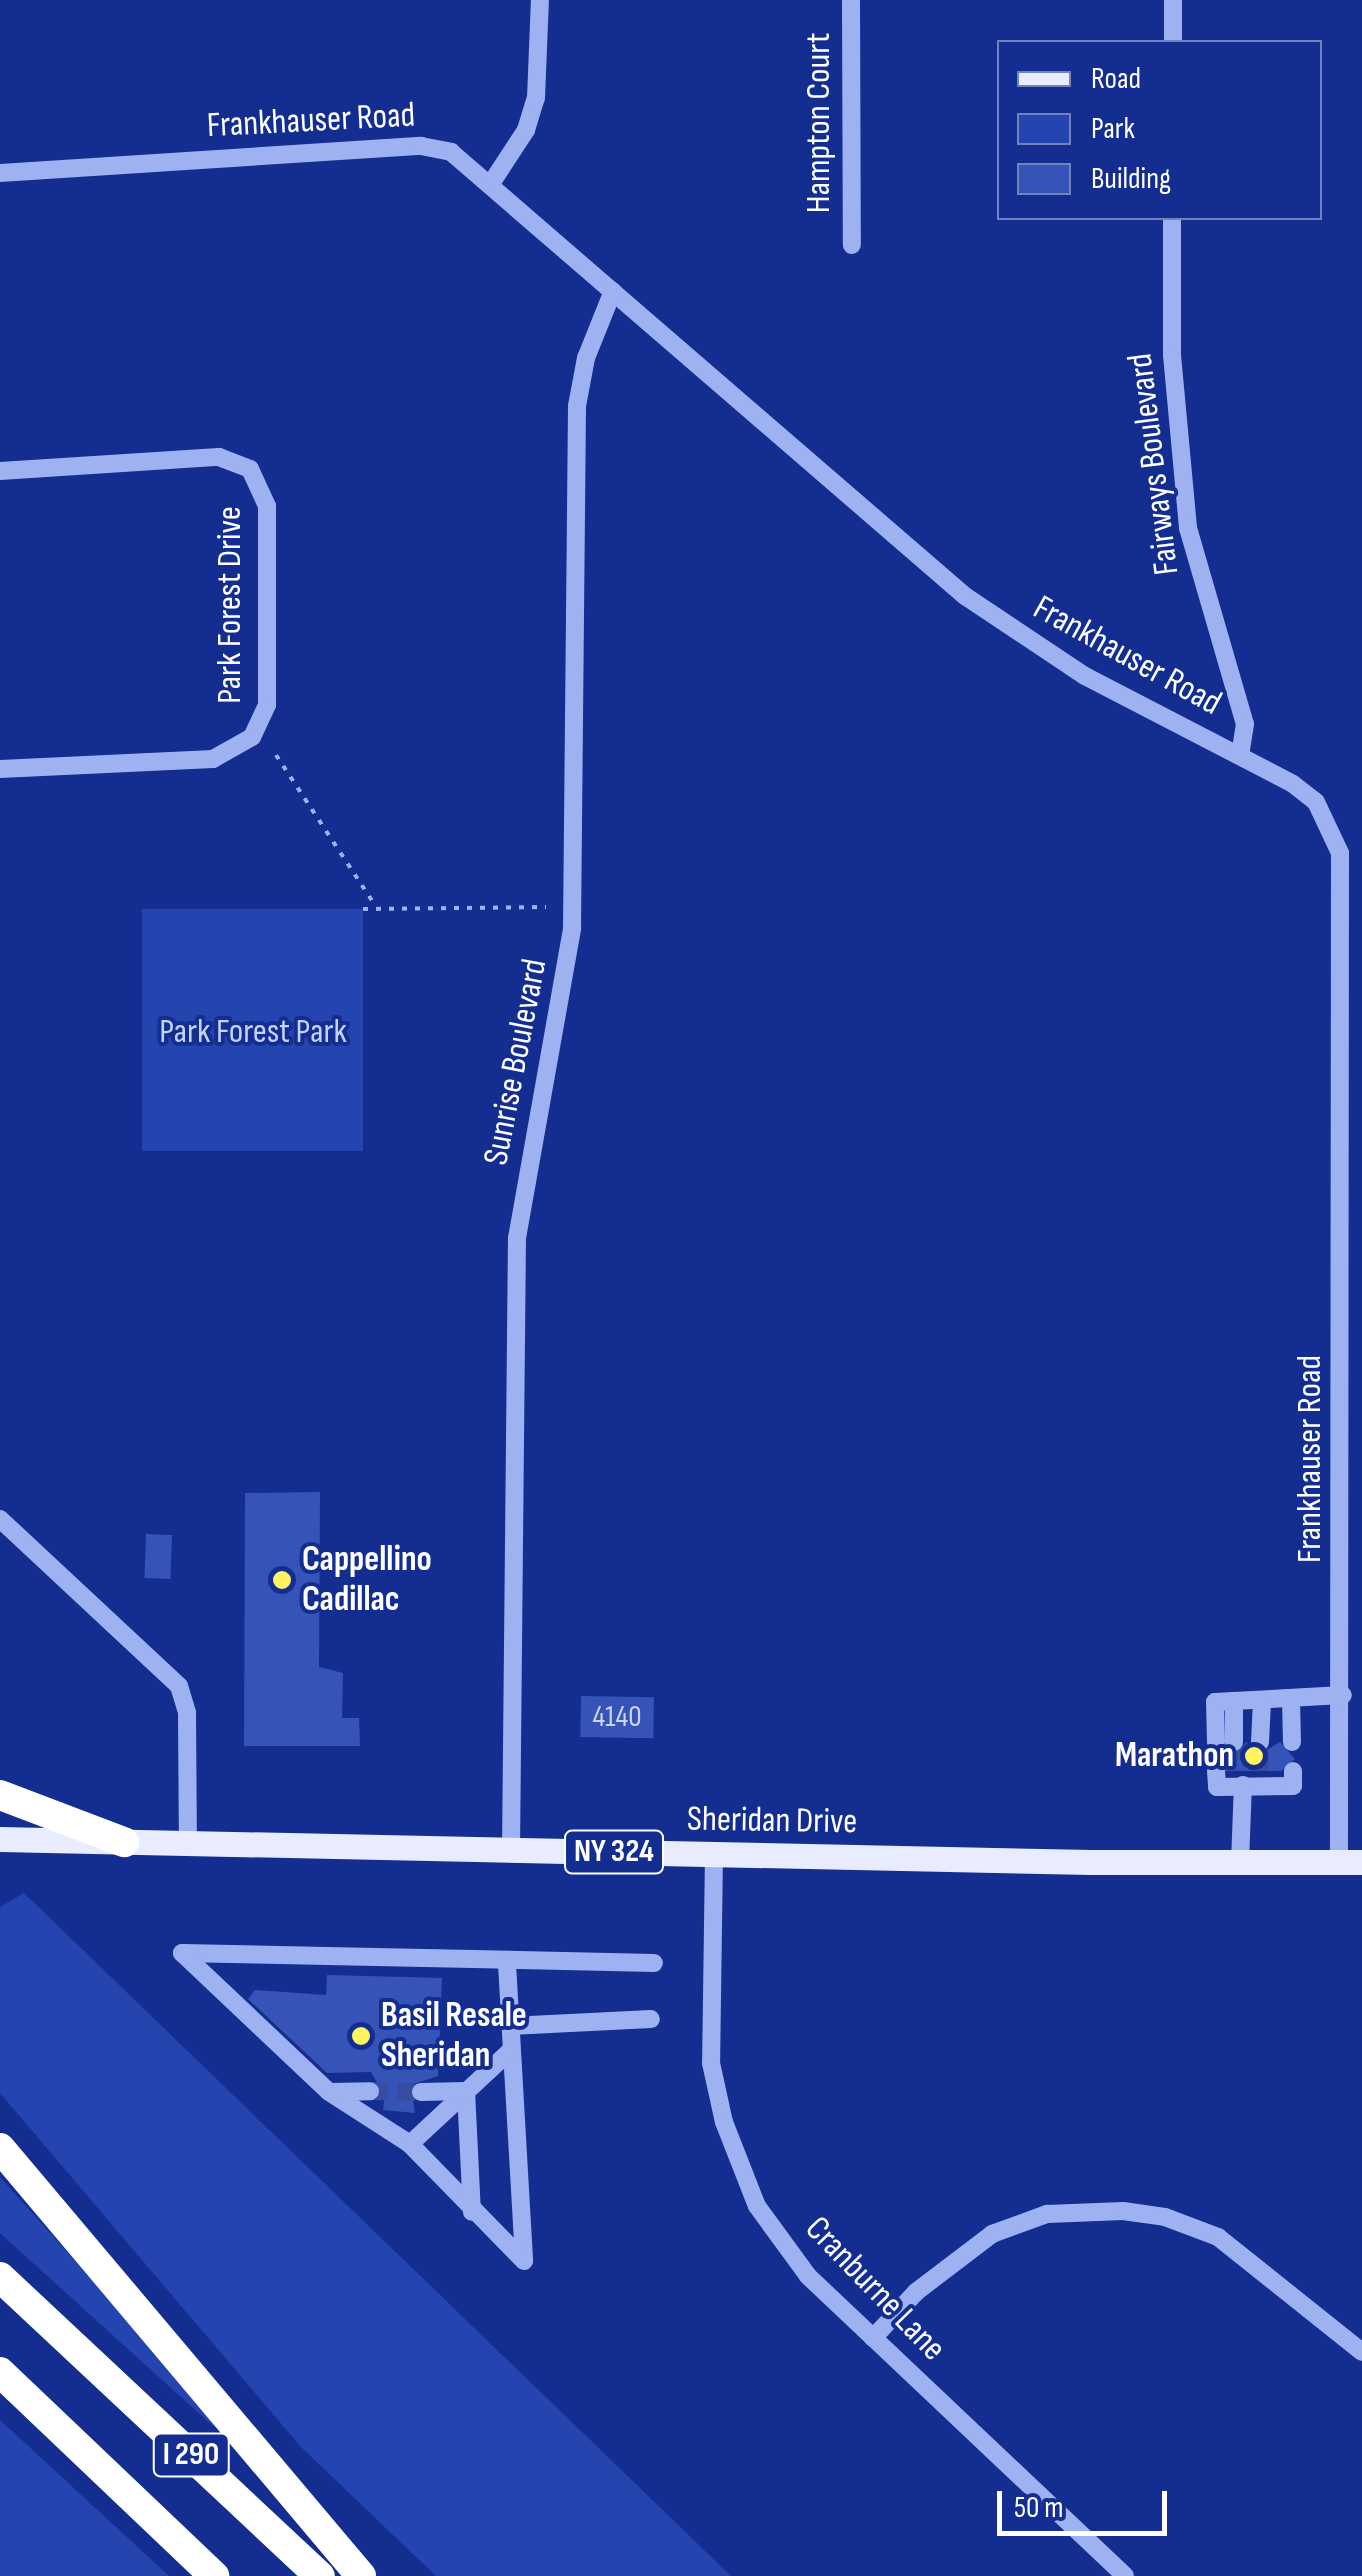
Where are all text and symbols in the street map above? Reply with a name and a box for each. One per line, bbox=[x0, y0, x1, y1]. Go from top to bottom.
street label: Hampton Court bbox=[798, 33, 840, 213]
legend bbox=[997, 40, 1322, 220]
text: Road bbox=[1091, 61, 1141, 97]
street label: Frankhauser Road bbox=[206, 95, 416, 147]
text: Park bbox=[1091, 111, 1135, 147]
text: Building bbox=[1091, 161, 1171, 197]
street label: Fairways Boulevard bbox=[1120, 351, 1188, 577]
street label: Park Forest Drive bbox=[209, 506, 251, 704]
street label: Frankhauser Road bbox=[1026, 587, 1228, 725]
street label: Sunrise Boulevard bbox=[475, 955, 557, 1169]
park label: Park Forest Park bbox=[159, 1011, 347, 1053]
street label: Frankhauser Road bbox=[1289, 1355, 1331, 1563]
place label: Cappellino Cadillac bbox=[302, 1539, 432, 1621]
marker: Cappellino Cadillac bbox=[271, 1569, 293, 1591]
house number: 4140 bbox=[592, 1699, 642, 1735]
place label: Marathon bbox=[1115, 1735, 1234, 1777]
marker: Marathon bbox=[1243, 1745, 1265, 1767]
street label: Sheridan Drive bbox=[686, 1799, 858, 1843]
road number: NY 324 bbox=[564, 1825, 664, 1879]
place label: Basil Resale Sheridan bbox=[381, 1995, 527, 2077]
marker: Basil Resale Sheridan bbox=[350, 2025, 372, 2047]
street label: Cranburne Lane bbox=[796, 2208, 954, 2370]
road number: I 290 bbox=[151, 2428, 231, 2482]
scale bar bbox=[1002, 2471, 1172, 2533]
text: 50 m bbox=[1014, 2490, 1063, 2526]

